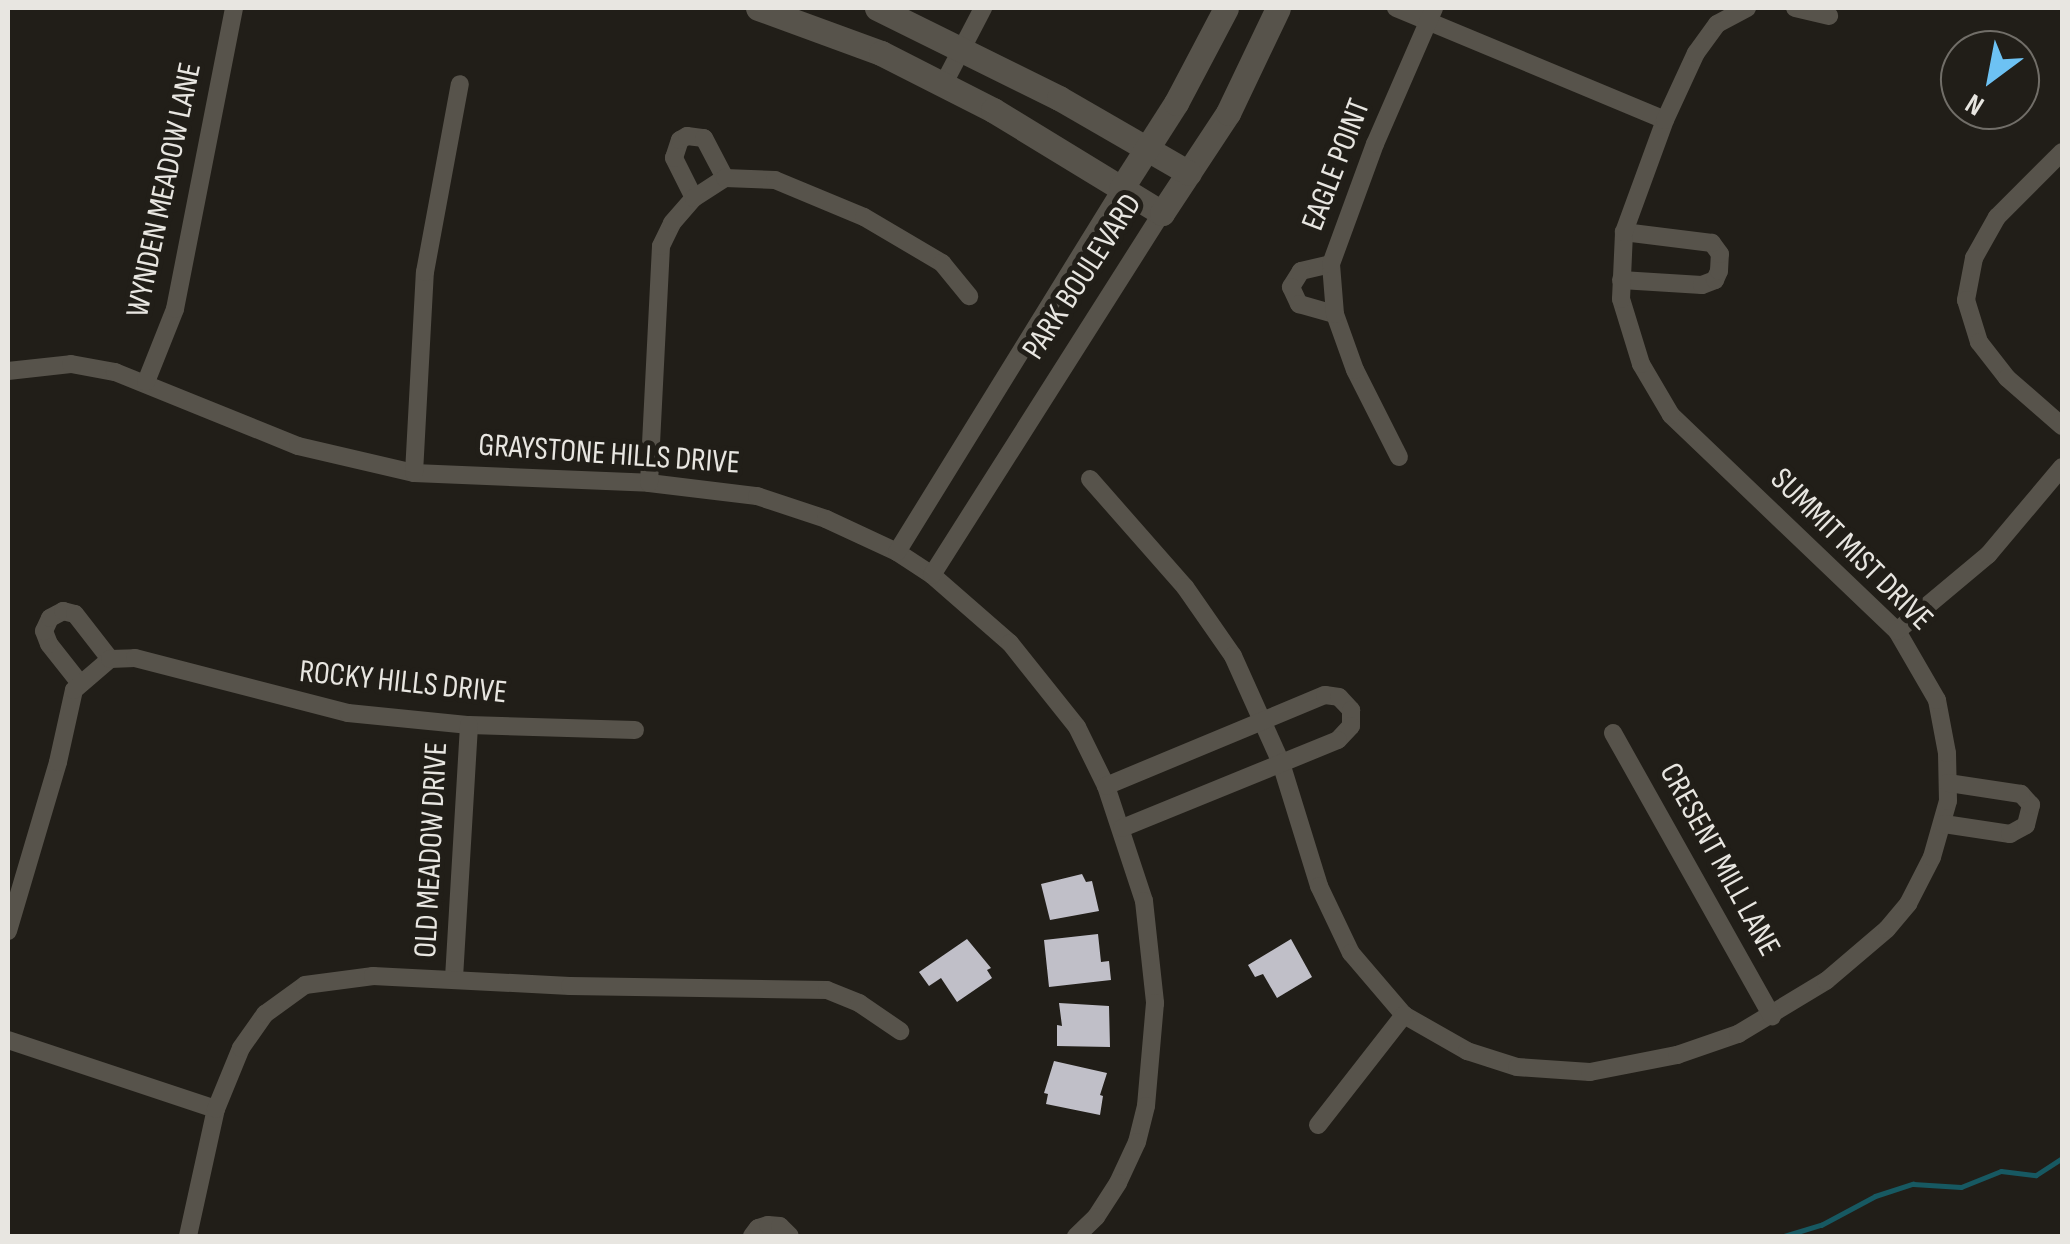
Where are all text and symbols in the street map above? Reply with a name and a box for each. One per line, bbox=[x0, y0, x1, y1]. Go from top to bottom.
north arrow bbox=[1940, 30, 2040, 130]
street label: WYNDEN MEADOW LANE bbox=[119, 59, 211, 321]
text: N bbox=[1960, 86, 1990, 122]
street label: EAGLE POINT bbox=[1294, 94, 1380, 236]
street label: PARK BOULEVARD bbox=[1015, 187, 1151, 367]
street label: GRAYSTONE HILLS DRIVE bbox=[477, 427, 741, 483]
street label: SUMMIT MIST DRIVE bbox=[1762, 461, 1940, 639]
street label: ROCKY HILLS DRIVE bbox=[297, 653, 509, 713]
street label: OLD MEADOW DRIVE bbox=[407, 741, 457, 959]
street label: CRESENT MILL LANE bbox=[1650, 757, 1788, 963]

